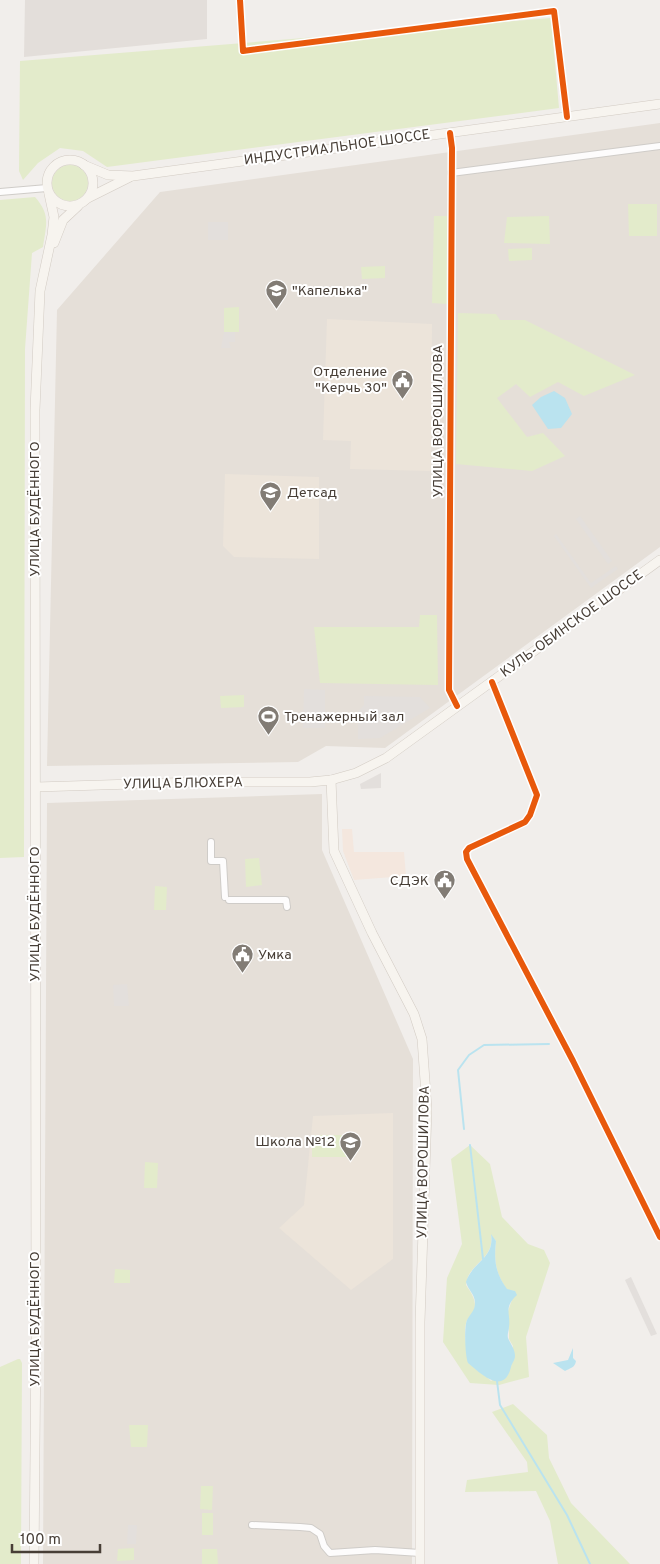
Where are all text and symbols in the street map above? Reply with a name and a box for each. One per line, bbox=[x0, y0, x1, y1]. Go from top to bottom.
street label: ИНДУСТРИАЛЬНОЕ ШОССЕ bbox=[243, 127, 431, 169]
school or university icon: "Капелька" bbox=[264, 279, 288, 310]
place label: "Капелька" bbox=[292, 283, 367, 300]
street label: УЛИЦА ВОРОШИЛОВА bbox=[430, 344, 447, 498]
place label: Отделение "Керчь 30" bbox=[313, 364, 387, 397]
public building icon: Отделение "Керчь 30" bbox=[391, 368, 415, 399]
street label: УЛИЦА БУДЁННОГО bbox=[26, 441, 44, 577]
school or university icon: Детсад bbox=[259, 481, 283, 512]
place label: Детсад bbox=[287, 485, 337, 502]
street label: КУЛЬ-ОБИНСКОЕ ШОССЕ bbox=[497, 567, 647, 681]
sports icon: Тренажерный зал bbox=[256, 705, 280, 736]
place label: Тренажерный зал bbox=[284, 709, 404, 726]
street label: УЛИЦА БЛЮХЕРА bbox=[123, 774, 243, 794]
street label: УЛИЦА БУДЁННОГО bbox=[26, 846, 44, 982]
public building icon: СДЭК bbox=[433, 869, 457, 900]
place label: СДЭК bbox=[390, 873, 429, 890]
public building icon: Умка bbox=[230, 943, 254, 974]
place label: Умка bbox=[258, 947, 292, 964]
street label: УЛИЦА ВОРОШИЛОВА bbox=[414, 1085, 434, 1239]
school or university icon: Школа №12 bbox=[339, 1130, 363, 1161]
place label: Школа №12 bbox=[255, 1134, 335, 1151]
street label: УЛИЦА БУДЁННОГО bbox=[26, 1251, 44, 1387]
scale bar bbox=[12, 1522, 100, 1554]
text: 100 m bbox=[20, 1531, 61, 1550]

